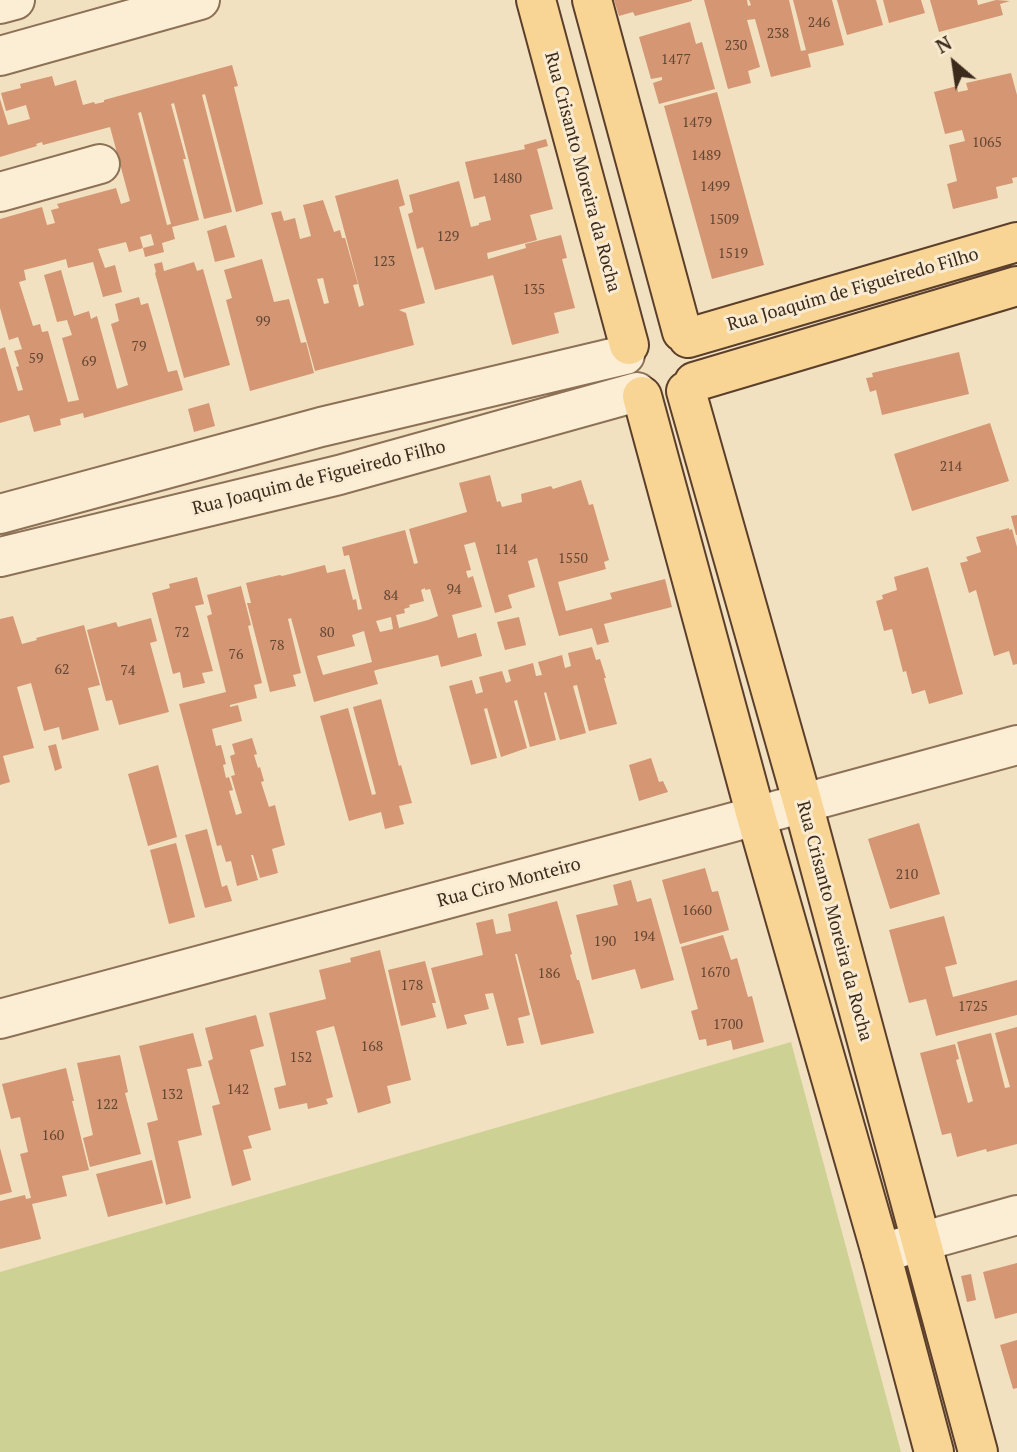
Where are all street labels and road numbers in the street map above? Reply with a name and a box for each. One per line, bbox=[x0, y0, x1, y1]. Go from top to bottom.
street label: Rua Crisanto Moreira da Rocha bbox=[540, 50, 624, 294]
street label: Rua Joaquim de Figueiredo Filho bbox=[725, 244, 981, 336]
street label: Rua Joaquim de Figueiredo Filho bbox=[190, 436, 448, 520]
street label: Rua Crisanto Moreira da Rocha bbox=[792, 799, 876, 1043]
street label: Rua Ciro Monteiro bbox=[435, 853, 583, 913]

